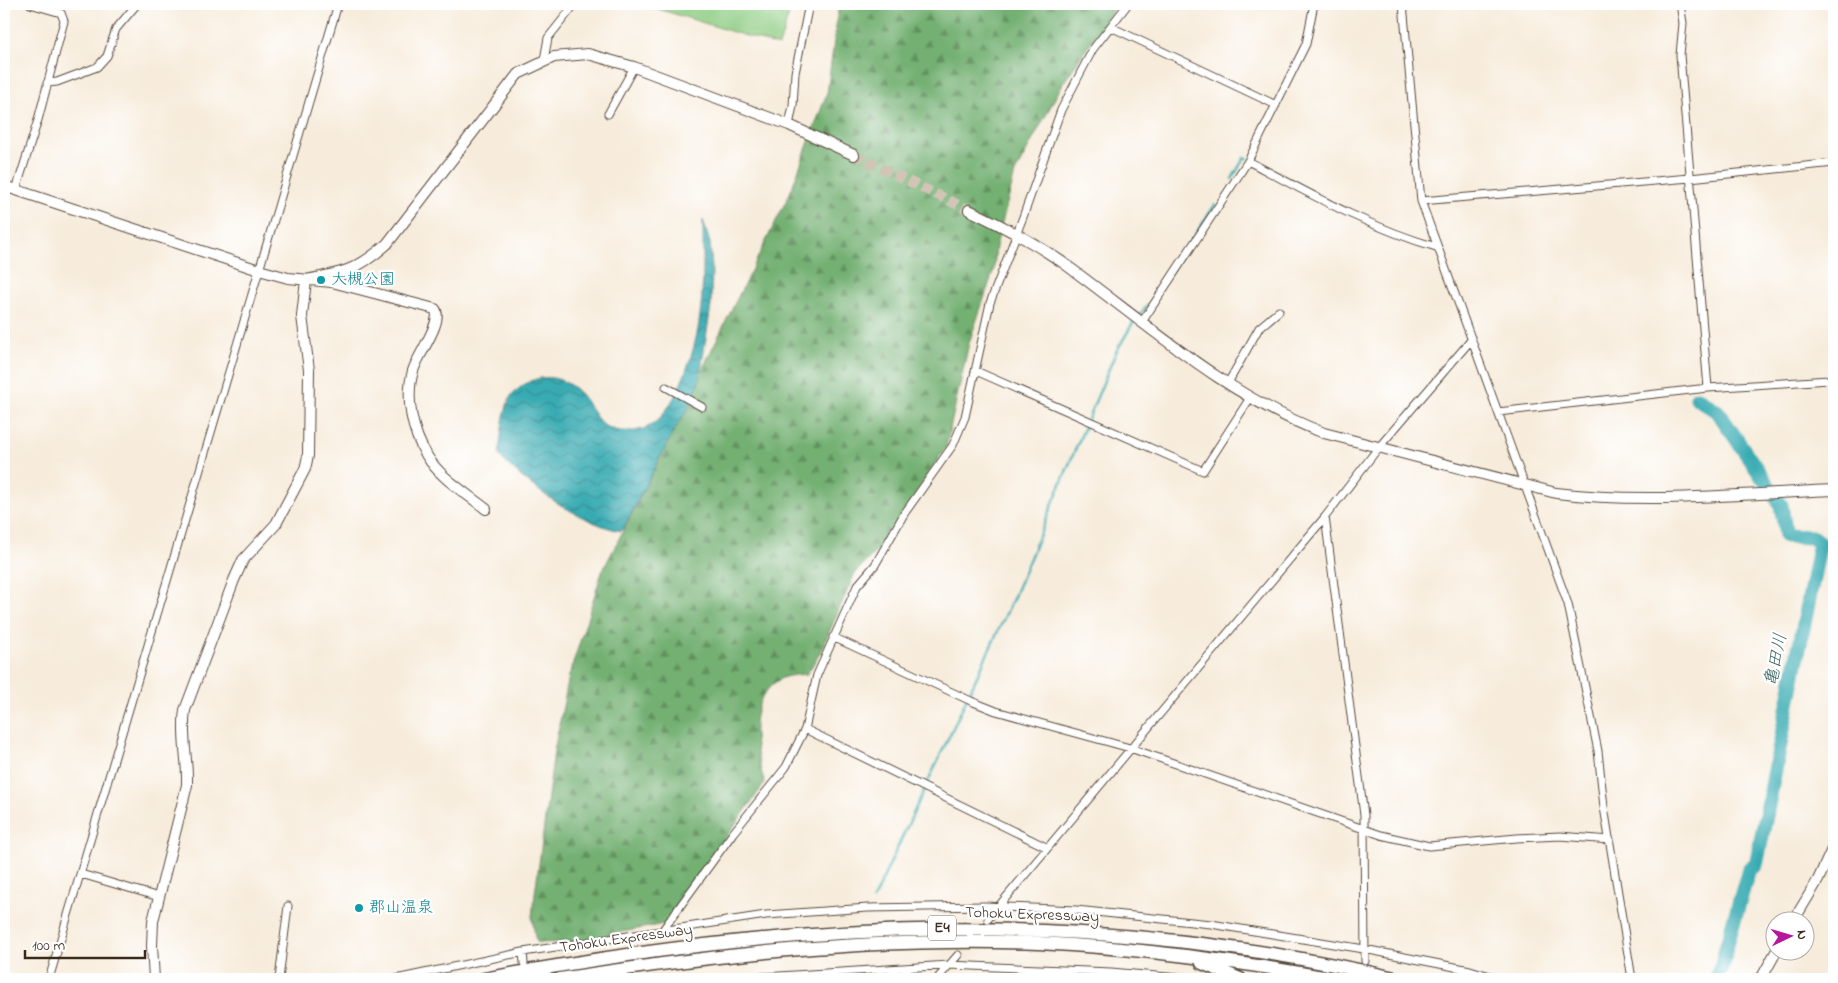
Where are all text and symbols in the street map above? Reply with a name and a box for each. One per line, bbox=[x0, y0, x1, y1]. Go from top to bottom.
place label: 大槻公園 bbox=[331, 268, 395, 292]
marker: 大槻公園 bbox=[315, 274, 327, 286]
water label: 亀田川 bbox=[1759, 631, 1795, 689]
place label: 郡山温泉 bbox=[369, 896, 433, 920]
street label: Tohoku Expressway bbox=[965, 901, 1099, 929]
marker: 郡山温泉 bbox=[353, 902, 365, 914]
north arrow bbox=[1766, 910, 1816, 960]
road number: E4 bbox=[928, 916, 956, 940]
street label: Tohoku Expressway bbox=[558, 918, 694, 960]
scale bar bbox=[25, 928, 145, 960]
text: N bbox=[1791, 929, 1812, 941]
text: 100 m bbox=[32, 935, 65, 957]

